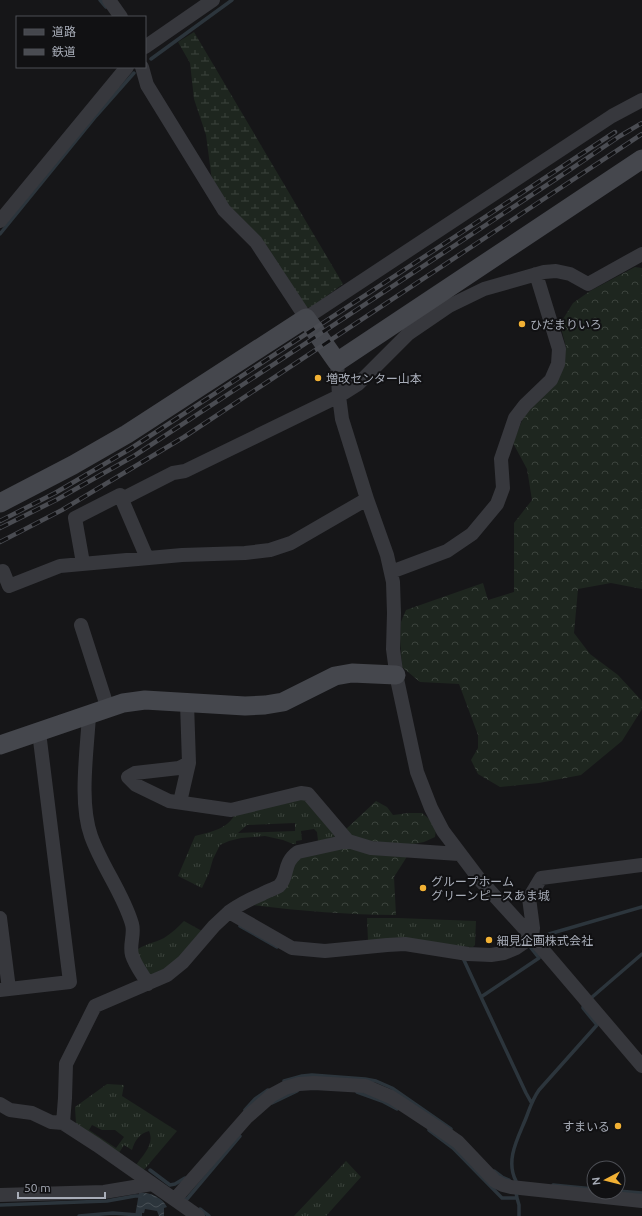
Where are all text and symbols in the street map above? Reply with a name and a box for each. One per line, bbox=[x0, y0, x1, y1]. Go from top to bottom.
legend bbox=[16, 16, 146, 68]
text: 道路 bbox=[52, 25, 76, 38]
text: 鉄道 bbox=[52, 45, 76, 58]
place label: ひだまりいろ bbox=[530, 318, 602, 331]
marker: ひだまりいろ bbox=[517, 319, 527, 329]
place label: 増改センター山本 bbox=[326, 372, 422, 385]
marker: 増改センター山本 bbox=[313, 373, 323, 383]
place label: グループホーム グリーンピースあま城 bbox=[431, 875, 550, 902]
marker: グループホーム グリーンピースあま城 bbox=[418, 883, 428, 893]
place label: 細見企画株式会社 bbox=[497, 934, 593, 947]
marker: 細見企画株式会社 bbox=[484, 935, 494, 945]
place label: すまいる bbox=[562, 1120, 610, 1133]
marker: すまいる bbox=[613, 1121, 623, 1131]
north arrow bbox=[586, 1160, 626, 1200]
scale bar bbox=[18, 1174, 105, 1200]
text: N bbox=[590, 1176, 603, 1186]
text: 50 m bbox=[24, 1181, 51, 1194]

